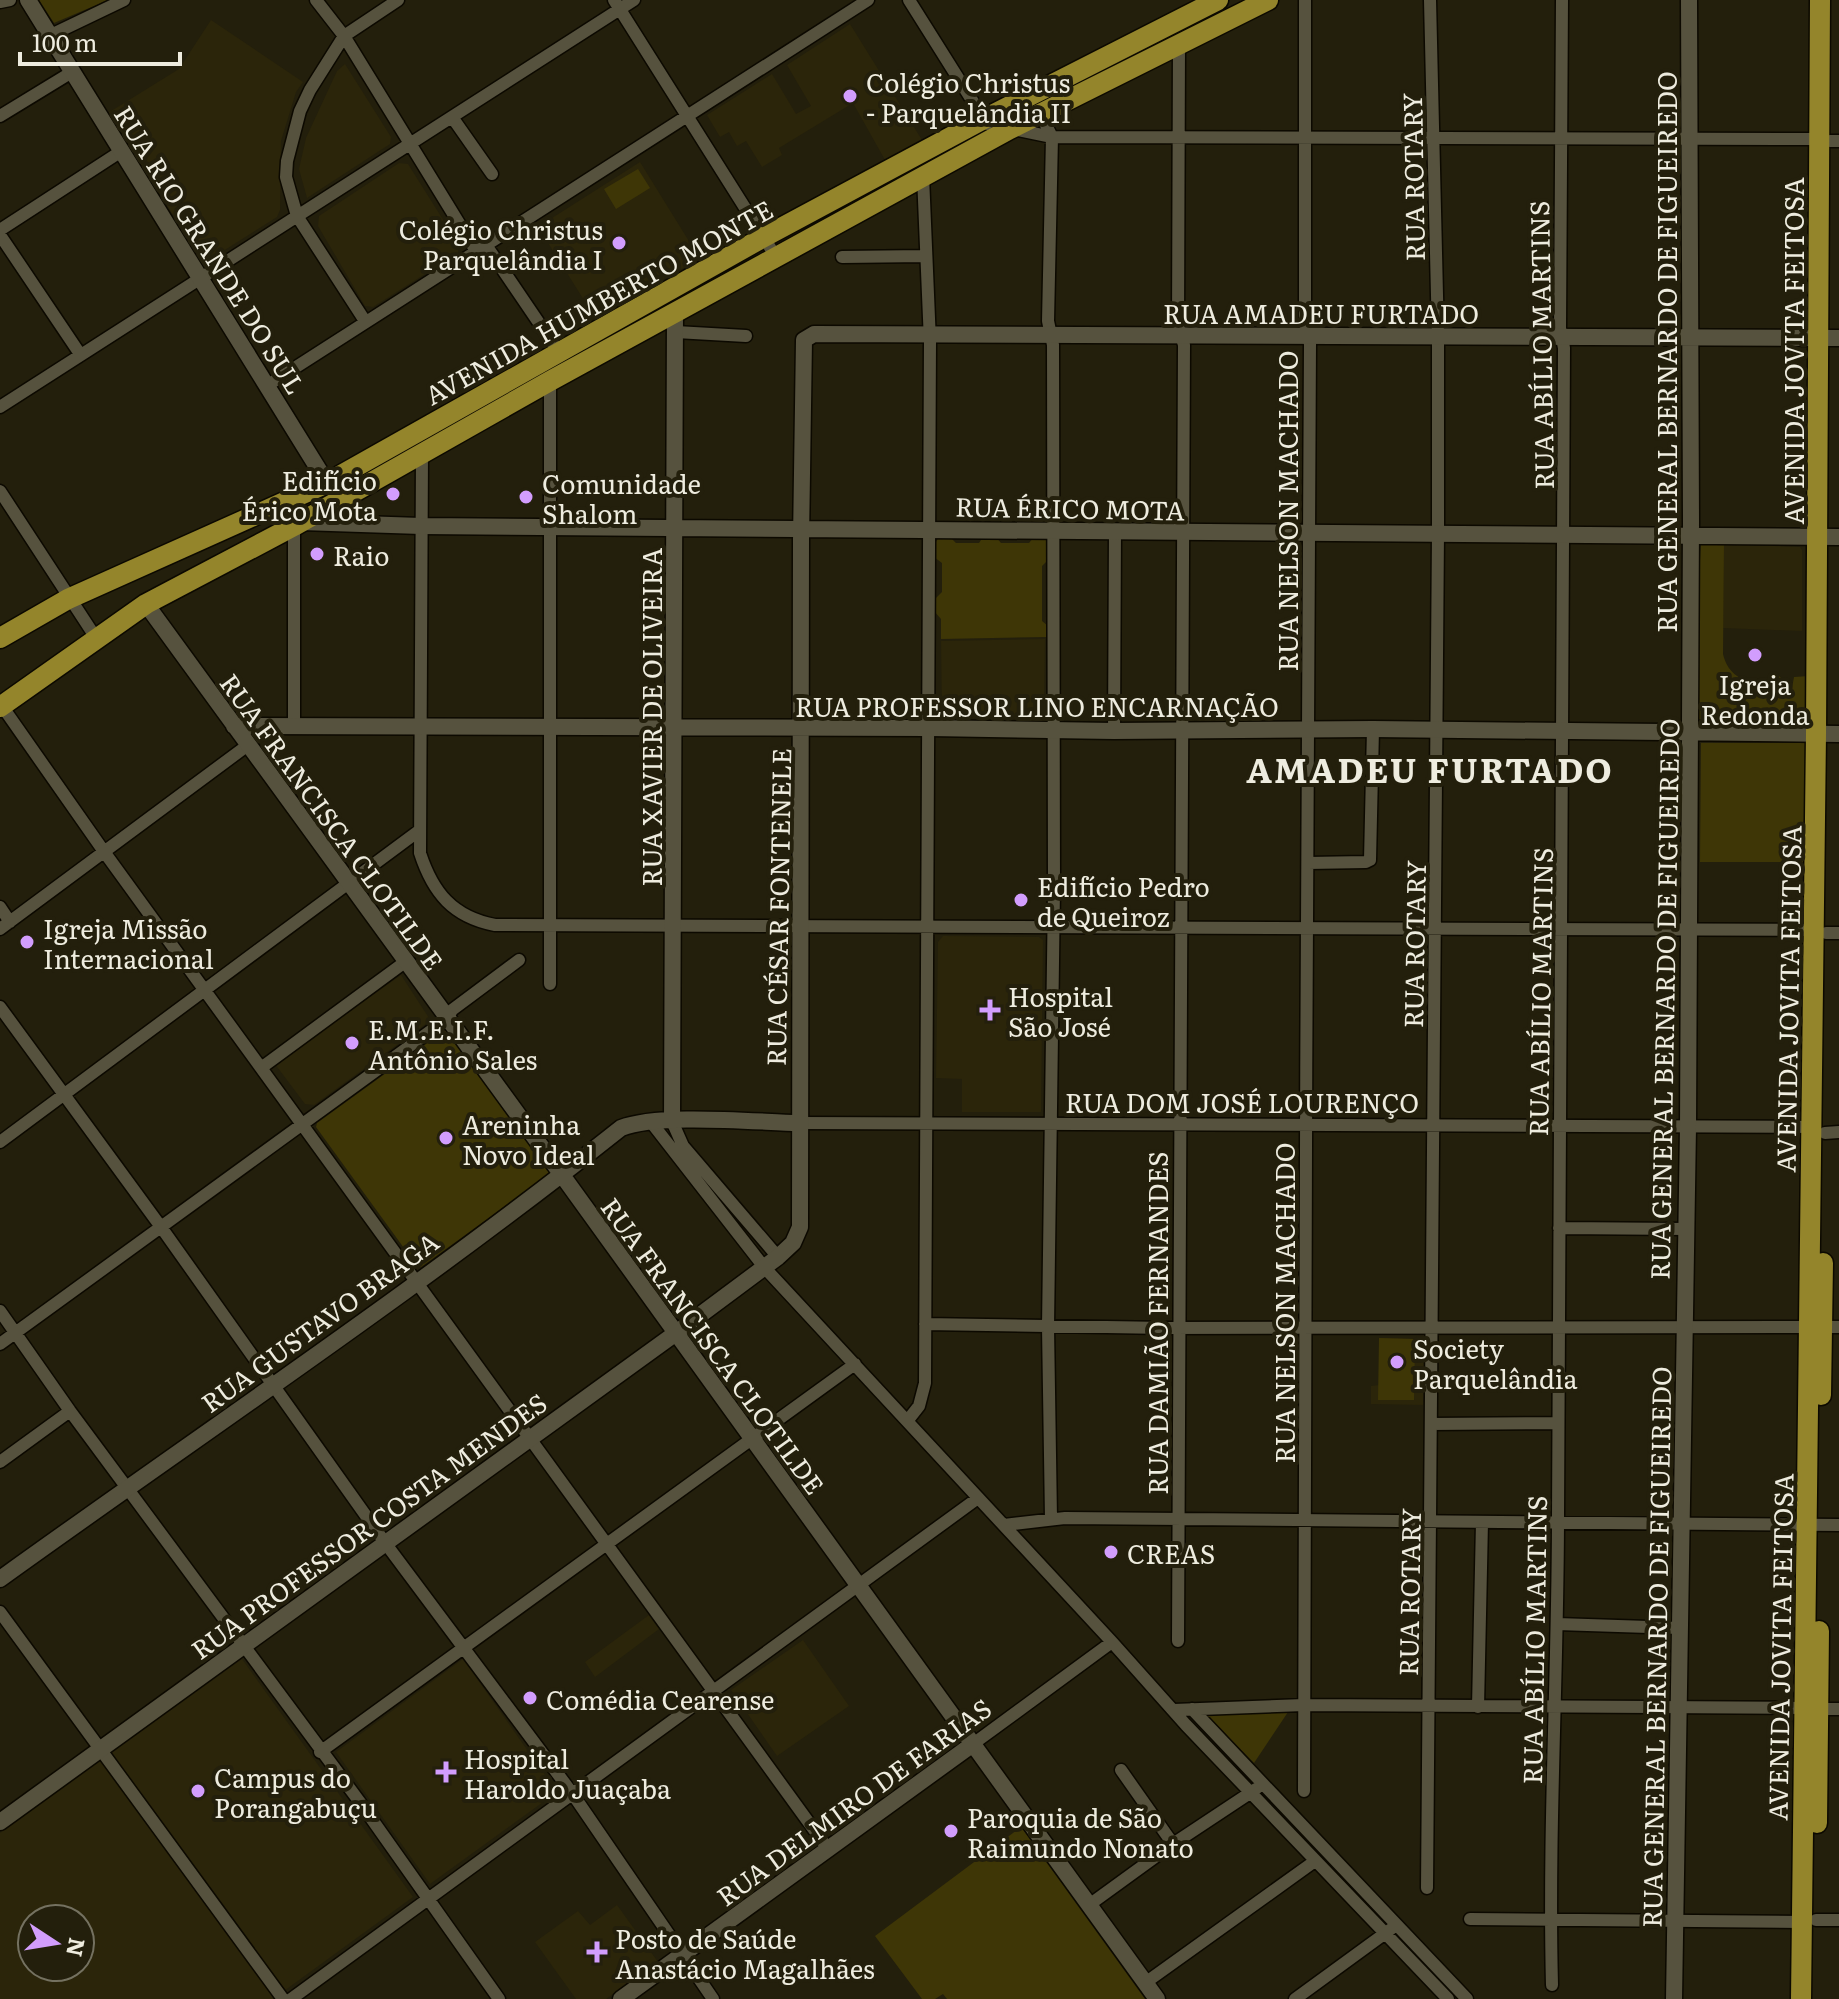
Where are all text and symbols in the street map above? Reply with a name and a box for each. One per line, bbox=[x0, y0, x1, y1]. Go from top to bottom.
scale bar bbox=[20, 16, 180, 66]
text: 100 m bbox=[32, 24, 98, 59]
place label: Colégio Christus - Parquelândia II bbox=[866, 62, 1071, 131]
street label: RUA GENERAL BERNARDO DE FIGUEIREDO bbox=[1646, 71, 1685, 633]
marker: Colégio Christus - Parquelândia II bbox=[841, 87, 859, 105]
street label: RUA ROTARY bbox=[1391, 92, 1433, 261]
street label: RUA RIO GRANDE DO SUL bbox=[106, 97, 316, 401]
street label: AVENIDA JOVITA FEITOSA bbox=[1773, 177, 1812, 525]
street label: AVENIDA HUMBERTO MONTE bbox=[417, 189, 779, 413]
street label: RUA ABÍLIO MARTINS bbox=[1518, 200, 1562, 490]
place label: Colégio Christus Parquelândia I bbox=[399, 209, 603, 278]
marker: Colégio Christus Parquelândia I bbox=[610, 234, 628, 252]
street label: RUA AMADEU FURTADO bbox=[1163, 293, 1479, 332]
street label: RUA NELSON MACHADO bbox=[1267, 351, 1306, 671]
place label: Edifício Érico Mota bbox=[242, 460, 377, 529]
place label: Comunidade Shalom bbox=[542, 463, 701, 532]
marker: Edifício Érico Mota bbox=[384, 485, 402, 503]
street label: RUA ÉRICO MOTA bbox=[955, 485, 1185, 529]
marker: Comunidade Shalom bbox=[517, 488, 535, 506]
place label: Raio bbox=[333, 535, 389, 574]
marker: Raio bbox=[308, 545, 326, 563]
street label: RUA XAVIER DE OLIVEIRA bbox=[631, 548, 670, 886]
marker: Igreja Redonda bbox=[1746, 646, 1764, 664]
street label: RUA FRANCISCA CLOTILDE bbox=[212, 664, 454, 978]
place label: Igreja Redonda bbox=[1700, 664, 1810, 733]
street label: RUA PROFESSOR LINO ENCARNAÇÃO bbox=[795, 686, 1279, 725]
street label: RUA GENERAL BERNARDO DE FIGUEIREDO bbox=[1639, 718, 1687, 1280]
district label: AMADEU FURTADO bbox=[1246, 743, 1614, 793]
street label: RUA CÉSAR FONTENELE bbox=[755, 748, 799, 1066]
street label: AVENIDA JOVITA FEITOSA bbox=[1764, 825, 1810, 1173]
street label: RUA ABÍLIO MARTINS bbox=[1517, 847, 1561, 1137]
street label: RUA ROTARY bbox=[1392, 859, 1434, 1028]
place label: Edifício Pedro de Queiroz bbox=[1037, 866, 1210, 935]
marker: Edifício Pedro de Queiroz bbox=[1012, 891, 1030, 909]
place label: Igreja Missão Internacional bbox=[43, 908, 214, 977]
marker: Igreja Missão Internacional bbox=[18, 933, 36, 951]
place label: Hospital São José bbox=[1008, 976, 1113, 1045]
marker: Hospital São José bbox=[979, 999, 1001, 1021]
place label: E.M.E.I.F. Antônio Sales bbox=[368, 1009, 537, 1078]
marker: E.M.E.I.F. Antônio Sales bbox=[343, 1034, 361, 1052]
street label: RUA DOM JOSÉ LOURENÇO bbox=[1065, 1082, 1419, 1121]
place label: Areninha Novo Ideal bbox=[462, 1104, 595, 1173]
marker: Areninha Novo Ideal bbox=[437, 1129, 455, 1147]
street label: RUA NELSON MACHADO bbox=[1264, 1143, 1303, 1463]
street label: RUA DAMIÃO FERNANDES bbox=[1137, 1151, 1176, 1495]
street label: RUA FRANCISCA CLOTILDE bbox=[593, 1188, 835, 1502]
street label: RUA GUSTAVO BRAGA bbox=[192, 1221, 446, 1421]
place label: Society Parquelândia bbox=[1413, 1328, 1577, 1397]
marker: Society Parquelândia bbox=[1388, 1353, 1406, 1371]
street label: RUA GENERAL BERNARDO DE FIGUEIREDO bbox=[1631, 1366, 1679, 1928]
street label: RUA PROFESSOR COSTA MENDES bbox=[182, 1382, 554, 1668]
street label: AVENIDA JOVITA FEITOSA bbox=[1756, 1473, 1802, 1821]
street label: RUA ABÍLIO MARTINS bbox=[1511, 1495, 1555, 1785]
street label: RUA ROTARY bbox=[1387, 1507, 1429, 1676]
place label: CREAS bbox=[1127, 1533, 1215, 1572]
marker: CREAS bbox=[1102, 1543, 1120, 1561]
place label: Comédia Cearense bbox=[546, 1679, 774, 1718]
street label: RUA DELMIRO DE FARIAS bbox=[707, 1688, 999, 1914]
marker: Comédia Cearense bbox=[521, 1689, 539, 1707]
place label: Hospital Haroldo Juaçaba bbox=[464, 1738, 671, 1807]
place label: Campus do Porangabuçu bbox=[214, 1757, 377, 1826]
marker: Hospital Haroldo Juaçaba bbox=[435, 1761, 457, 1783]
marker: Campus do Porangabuçu bbox=[189, 1782, 207, 1800]
place label: Paroquia de São Raimundo Nonato bbox=[967, 1797, 1194, 1866]
marker: Paroquia de São Raimundo Nonato bbox=[942, 1822, 960, 1840]
north arrow bbox=[16, 1903, 96, 1983]
place label: Posto de Saúde Anastácio Magalhães bbox=[615, 1918, 875, 1987]
text: N bbox=[59, 1935, 95, 1960]
marker: Posto de Saúde Anastácio Magalhães bbox=[586, 1941, 608, 1963]

